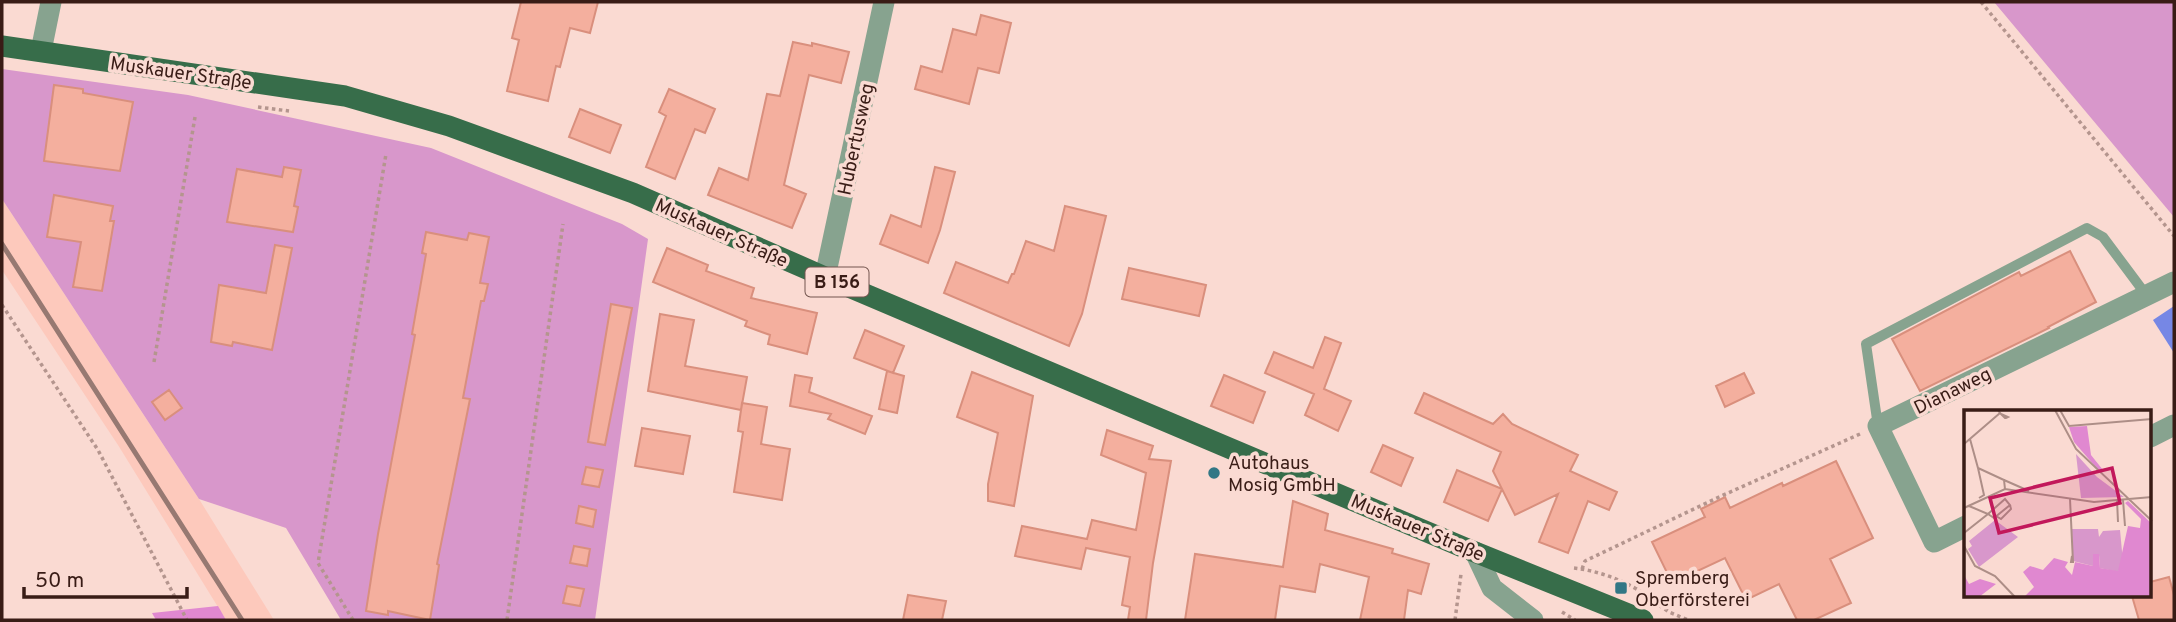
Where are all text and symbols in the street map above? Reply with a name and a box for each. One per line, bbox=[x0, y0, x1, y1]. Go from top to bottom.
street label: Muskauer Straße bbox=[108, 52, 253, 96]
street label: Hubertusweg bbox=[833, 81, 881, 198]
street label: Muskauer Straße bbox=[651, 194, 791, 274]
road number: B 156 bbox=[806, 268, 868, 296]
street label: Dianaweg bbox=[1910, 363, 1996, 421]
inset map bbox=[1964, 410, 2152, 598]
place label: Autohaus Mosig GmbH bbox=[1228, 452, 1336, 498]
marker: Autohaus Mosig GmbH bbox=[1206, 465, 1222, 481]
street label: Muskauer Straße bbox=[1347, 490, 1488, 568]
scale bar bbox=[24, 556, 187, 600]
place label: Spremberg Oberförsterei bbox=[1635, 567, 1750, 613]
text: 50 m bbox=[35, 568, 84, 595]
marker: Spremberg Oberförsterei bbox=[1613, 580, 1629, 596]

